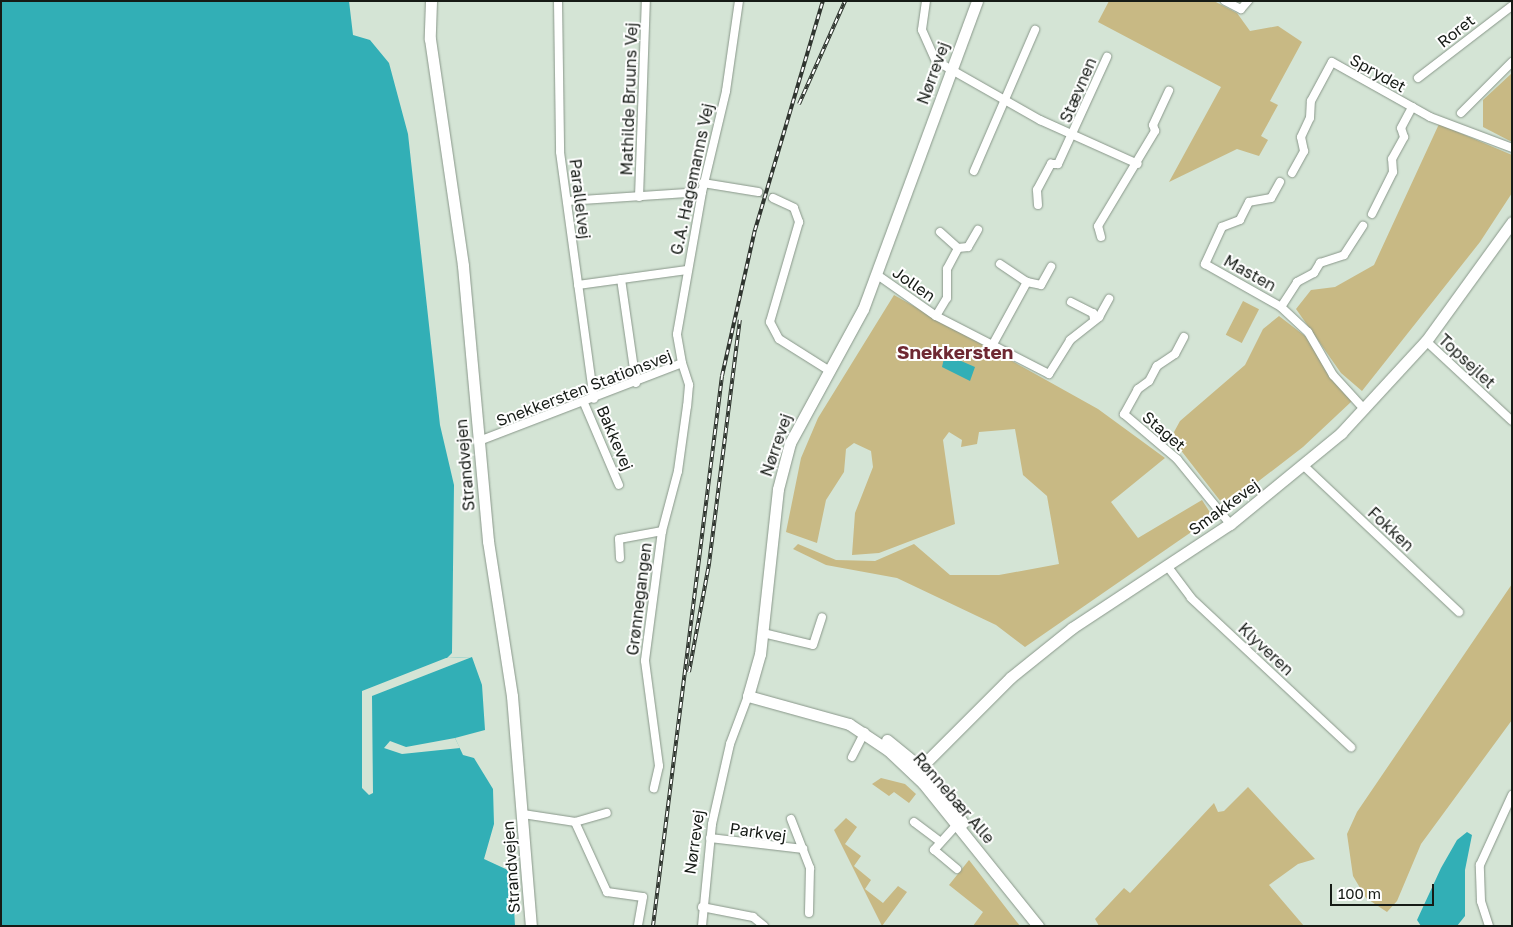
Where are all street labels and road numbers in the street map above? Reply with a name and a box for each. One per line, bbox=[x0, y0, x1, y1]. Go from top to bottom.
street label: Roret bbox=[1434, 10, 1478, 52]
street label: Mathilde Bruuns Vej bbox=[617, 22, 641, 176]
street label: Nørrevej bbox=[913, 39, 953, 107]
street label: Sprydet bbox=[1347, 50, 1409, 96]
street label: Stævnen bbox=[1056, 55, 1100, 125]
street label: G.A. Hagemanns Vej bbox=[667, 101, 717, 257]
street label: Parallelvej bbox=[566, 158, 594, 240]
street label: Masten bbox=[1221, 251, 1279, 295]
street label: Jollen bbox=[889, 262, 939, 306]
street label: Topsejlet bbox=[1435, 330, 1499, 392]
street label: Snekkersten Stationsvej bbox=[493, 346, 675, 430]
street label: Bakkevej bbox=[593, 403, 637, 473]
street label: Staget bbox=[1139, 407, 1189, 455]
street label: Nørrevej bbox=[756, 411, 796, 479]
street label: Strandvejen bbox=[451, 418, 479, 512]
street label: Smakkevej bbox=[1185, 475, 1263, 539]
street label: Fokken bbox=[1364, 503, 1418, 555]
street label: Grønnegangen bbox=[623, 541, 655, 657]
street label: Klyveren bbox=[1234, 619, 1298, 679]
street label: Rønnebær Alle bbox=[909, 749, 999, 847]
street label: Nørrevej bbox=[680, 808, 708, 876]
street label: Parkvej bbox=[728, 819, 788, 845]
street label: Strandvejen bbox=[498, 820, 524, 914]

